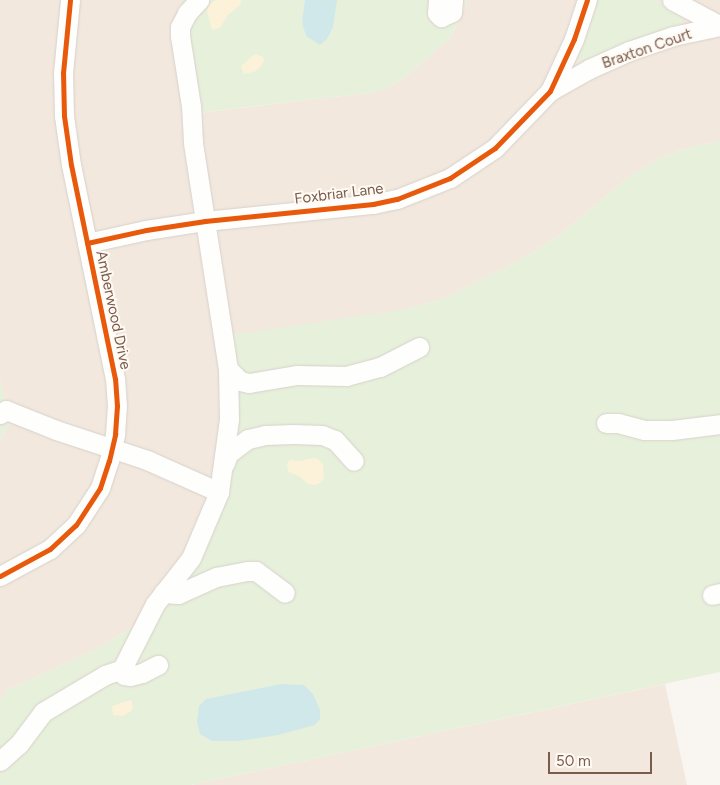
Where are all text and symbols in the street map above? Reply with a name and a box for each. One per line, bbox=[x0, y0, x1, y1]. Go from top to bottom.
street label: Braxton Court bbox=[600, 25, 694, 73]
street label: Foxbriar Lane bbox=[293, 180, 385, 208]
street label: Amberwood Drive bbox=[92, 249, 134, 371]
scale bar bbox=[550, 742, 654, 774]
text: 50 m bbox=[556, 752, 591, 770]

